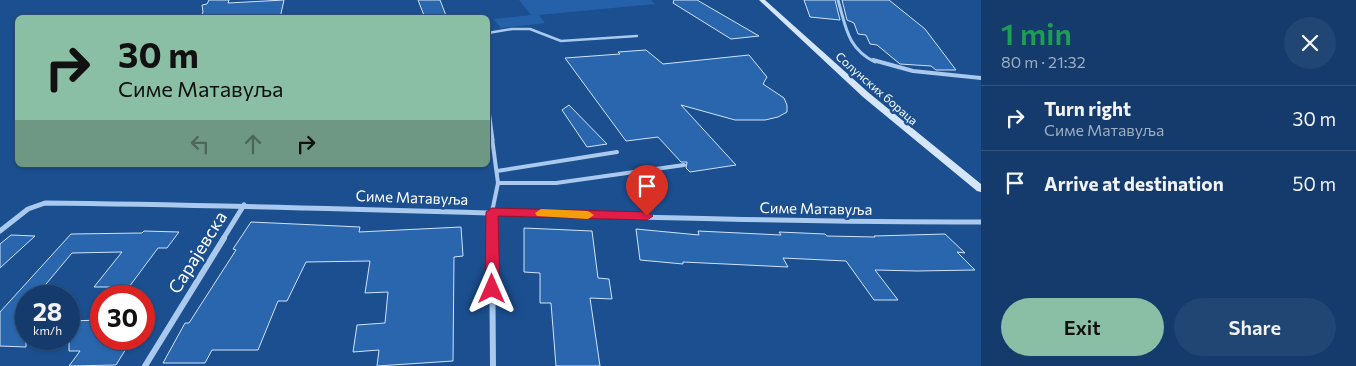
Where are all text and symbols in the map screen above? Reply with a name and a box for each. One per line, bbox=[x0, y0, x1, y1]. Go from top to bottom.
text: 1 min bbox=[1001, 14, 1072, 51]
button: close bbox=[1284, 17, 1336, 69]
text: 30 m bbox=[118, 32, 199, 75]
icon: right bbox=[35, 35, 100, 100]
street label: Солунских бораца bbox=[833, 49, 921, 127]
text: 80 m · 21:32 bbox=[1001, 52, 1086, 71]
text: Симе Матавуља bbox=[118, 75, 283, 102]
text: Turn right bbox=[1044, 97, 1131, 120]
icon: right bbox=[1001, 104, 1029, 132]
text: 30 m bbox=[1293, 107, 1336, 130]
text: Симе Матавуља bbox=[1044, 120, 1164, 139]
icon: left bbox=[186, 130, 214, 158]
icon: ahead bbox=[239, 130, 267, 158]
icon: right bbox=[292, 130, 320, 158]
pin bbox=[626, 165, 668, 216]
icon: arrive bbox=[1001, 169, 1029, 197]
icon: arrive bbox=[633, 172, 661, 200]
text: Arrive at destination bbox=[1044, 172, 1224, 195]
text: 50 m bbox=[1292, 172, 1336, 195]
street label: Симе Матавуља bbox=[355, 186, 469, 208]
street label: Симе Матавуља bbox=[759, 198, 873, 218]
street label: Сарајевска bbox=[163, 207, 231, 297]
position arrow bbox=[465, 262, 517, 314]
speed limit sign: 30 bbox=[90, 285, 155, 350]
text: 28 bbox=[33, 296, 62, 326]
button: Exit bbox=[1001, 298, 1164, 356]
button: Share bbox=[1174, 298, 1336, 356]
text: km/h bbox=[33, 323, 62, 337]

